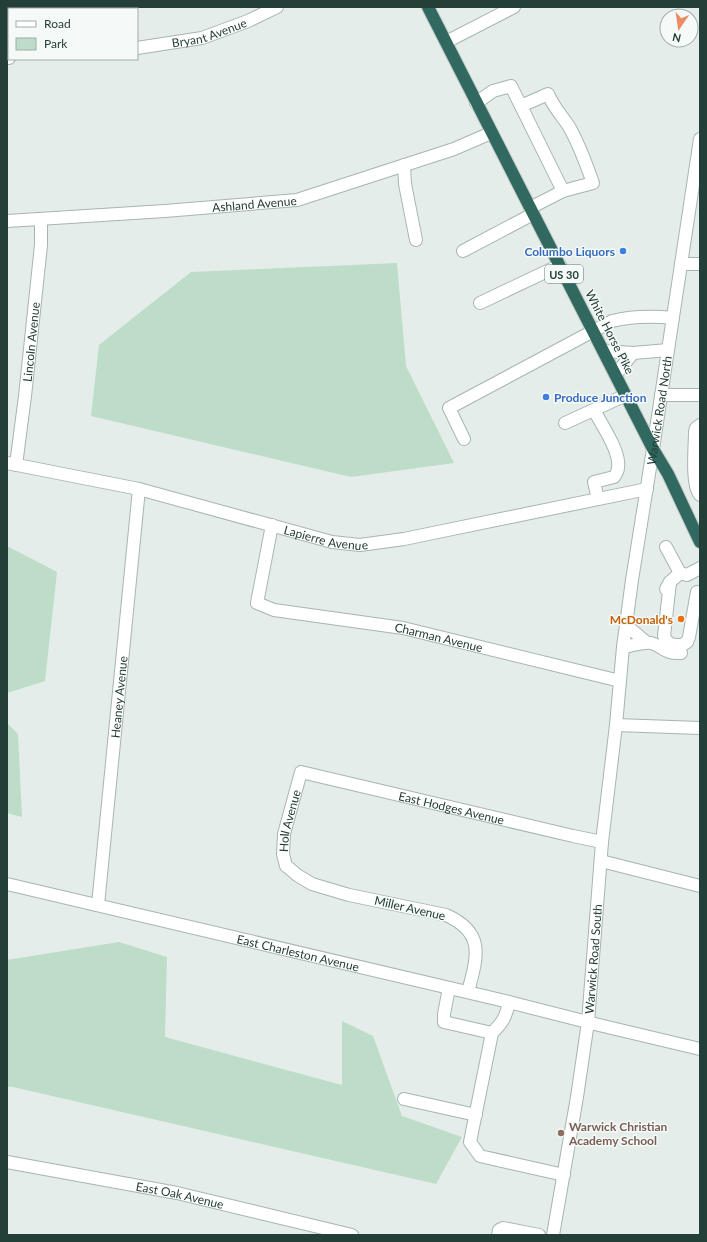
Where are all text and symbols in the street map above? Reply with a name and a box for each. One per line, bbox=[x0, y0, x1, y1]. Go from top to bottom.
legend bbox=[8, 8, 138, 60]
north arrow bbox=[659, 8, 699, 48]
street label: Bryant Avenue bbox=[171, 15, 249, 50]
text: Road bbox=[44, 16, 71, 31]
text: N bbox=[671, 31, 682, 46]
text: Park bbox=[44, 36, 68, 51]
street label: Ashland Avenue bbox=[212, 193, 297, 215]
place label: Columbo Liquors bbox=[524, 244, 615, 259]
marker: Columbo Liquors bbox=[618, 246, 628, 256]
road number: US 30 bbox=[545, 265, 583, 283]
street label: White Horse Pike bbox=[582, 287, 638, 377]
street label: Lincoln Avenue bbox=[19, 301, 42, 383]
street label: Warwick Road North bbox=[643, 355, 675, 466]
place label: Produce Junction bbox=[554, 390, 647, 405]
marker: Produce Junction bbox=[541, 392, 551, 402]
street label: Lapierre Avenue bbox=[282, 522, 369, 553]
place label: McDonald's bbox=[610, 612, 673, 627]
marker: McDonald's bbox=[676, 614, 686, 624]
street label: Charman Avenue bbox=[394, 619, 484, 655]
street label: Heaney Avenue bbox=[107, 655, 130, 739]
street label: Holl Avenue bbox=[276, 788, 303, 852]
street label: East Hodges Avenue bbox=[397, 788, 506, 827]
street label: Miller Avenue bbox=[373, 893, 447, 923]
street label: Warwick Road South bbox=[581, 904, 605, 1015]
street label: East Charleston Avenue bbox=[235, 931, 361, 974]
place label: Warwick Christian Academy School bbox=[568, 1119, 668, 1148]
marker: Warwick Christian Academy School bbox=[556, 1128, 566, 1138]
street label: East Oak Avenue bbox=[135, 1178, 225, 1211]

